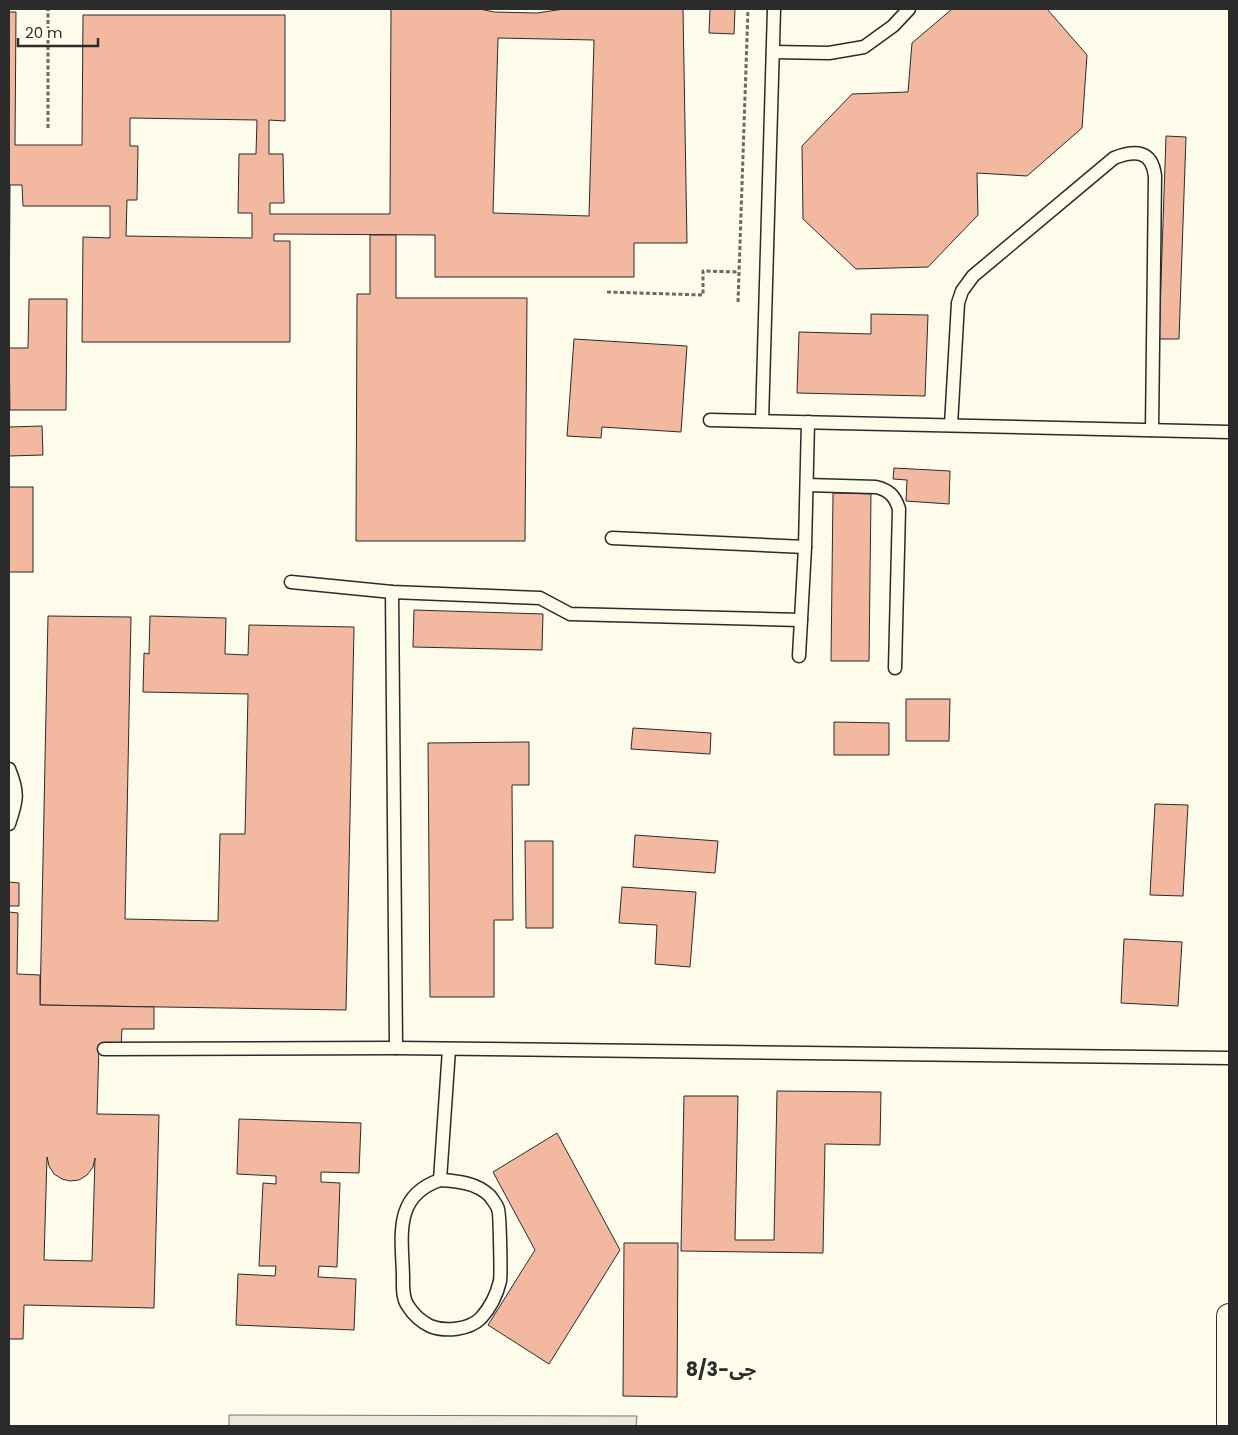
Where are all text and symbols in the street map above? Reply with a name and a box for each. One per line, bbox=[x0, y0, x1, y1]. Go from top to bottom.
scale bar bbox=[18, 15, 98, 47]
text: 20 m bbox=[25, 22, 63, 43]
district label: جی-8/3 bbox=[686, 1356, 756, 1383]

